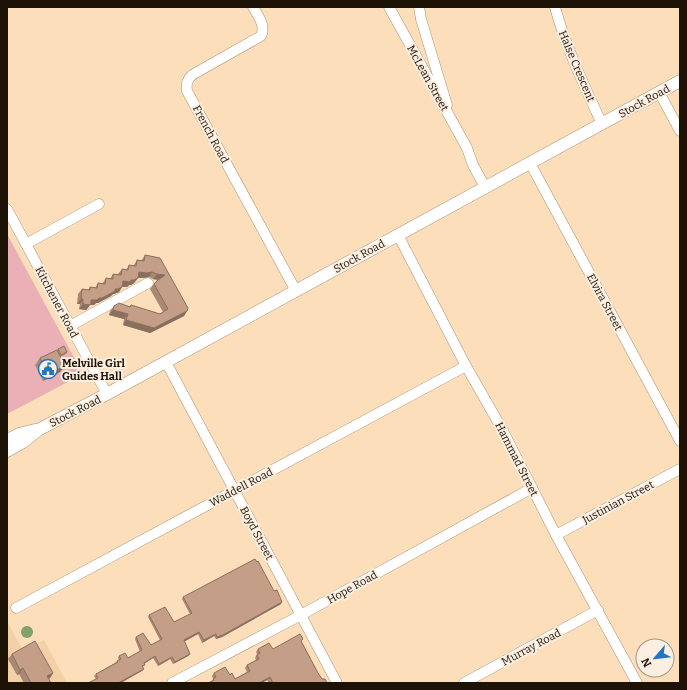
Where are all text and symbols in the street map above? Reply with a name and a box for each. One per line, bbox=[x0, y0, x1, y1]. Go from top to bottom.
street label: Halse Crescent bbox=[556, 29, 597, 104]
street label: McLean Street bbox=[404, 43, 451, 114]
street label: Stock Road bbox=[616, 82, 672, 121]
street label: French Road bbox=[190, 103, 232, 166]
street label: Stock Road bbox=[331, 237, 387, 276]
street label: Kitchener Road bbox=[32, 264, 81, 341]
street label: Elvira Street bbox=[584, 272, 625, 333]
place label: Melville Girl Guides Hall bbox=[62, 357, 125, 383]
public building icon: Melville Girl Guides Hall bbox=[37, 358, 59, 380]
street label: Stock Road bbox=[47, 393, 104, 430]
street label: Hammad Street bbox=[492, 420, 541, 498]
street label: Waddell Road bbox=[207, 465, 276, 510]
street label: Justinian Street bbox=[579, 478, 656, 527]
street label: Boyd Street bbox=[237, 504, 276, 562]
street label: Hope Road bbox=[325, 568, 380, 607]
street label: Murray Road bbox=[499, 626, 564, 669]
north arrow bbox=[635, 638, 675, 678]
text: N bbox=[639, 655, 654, 669]

